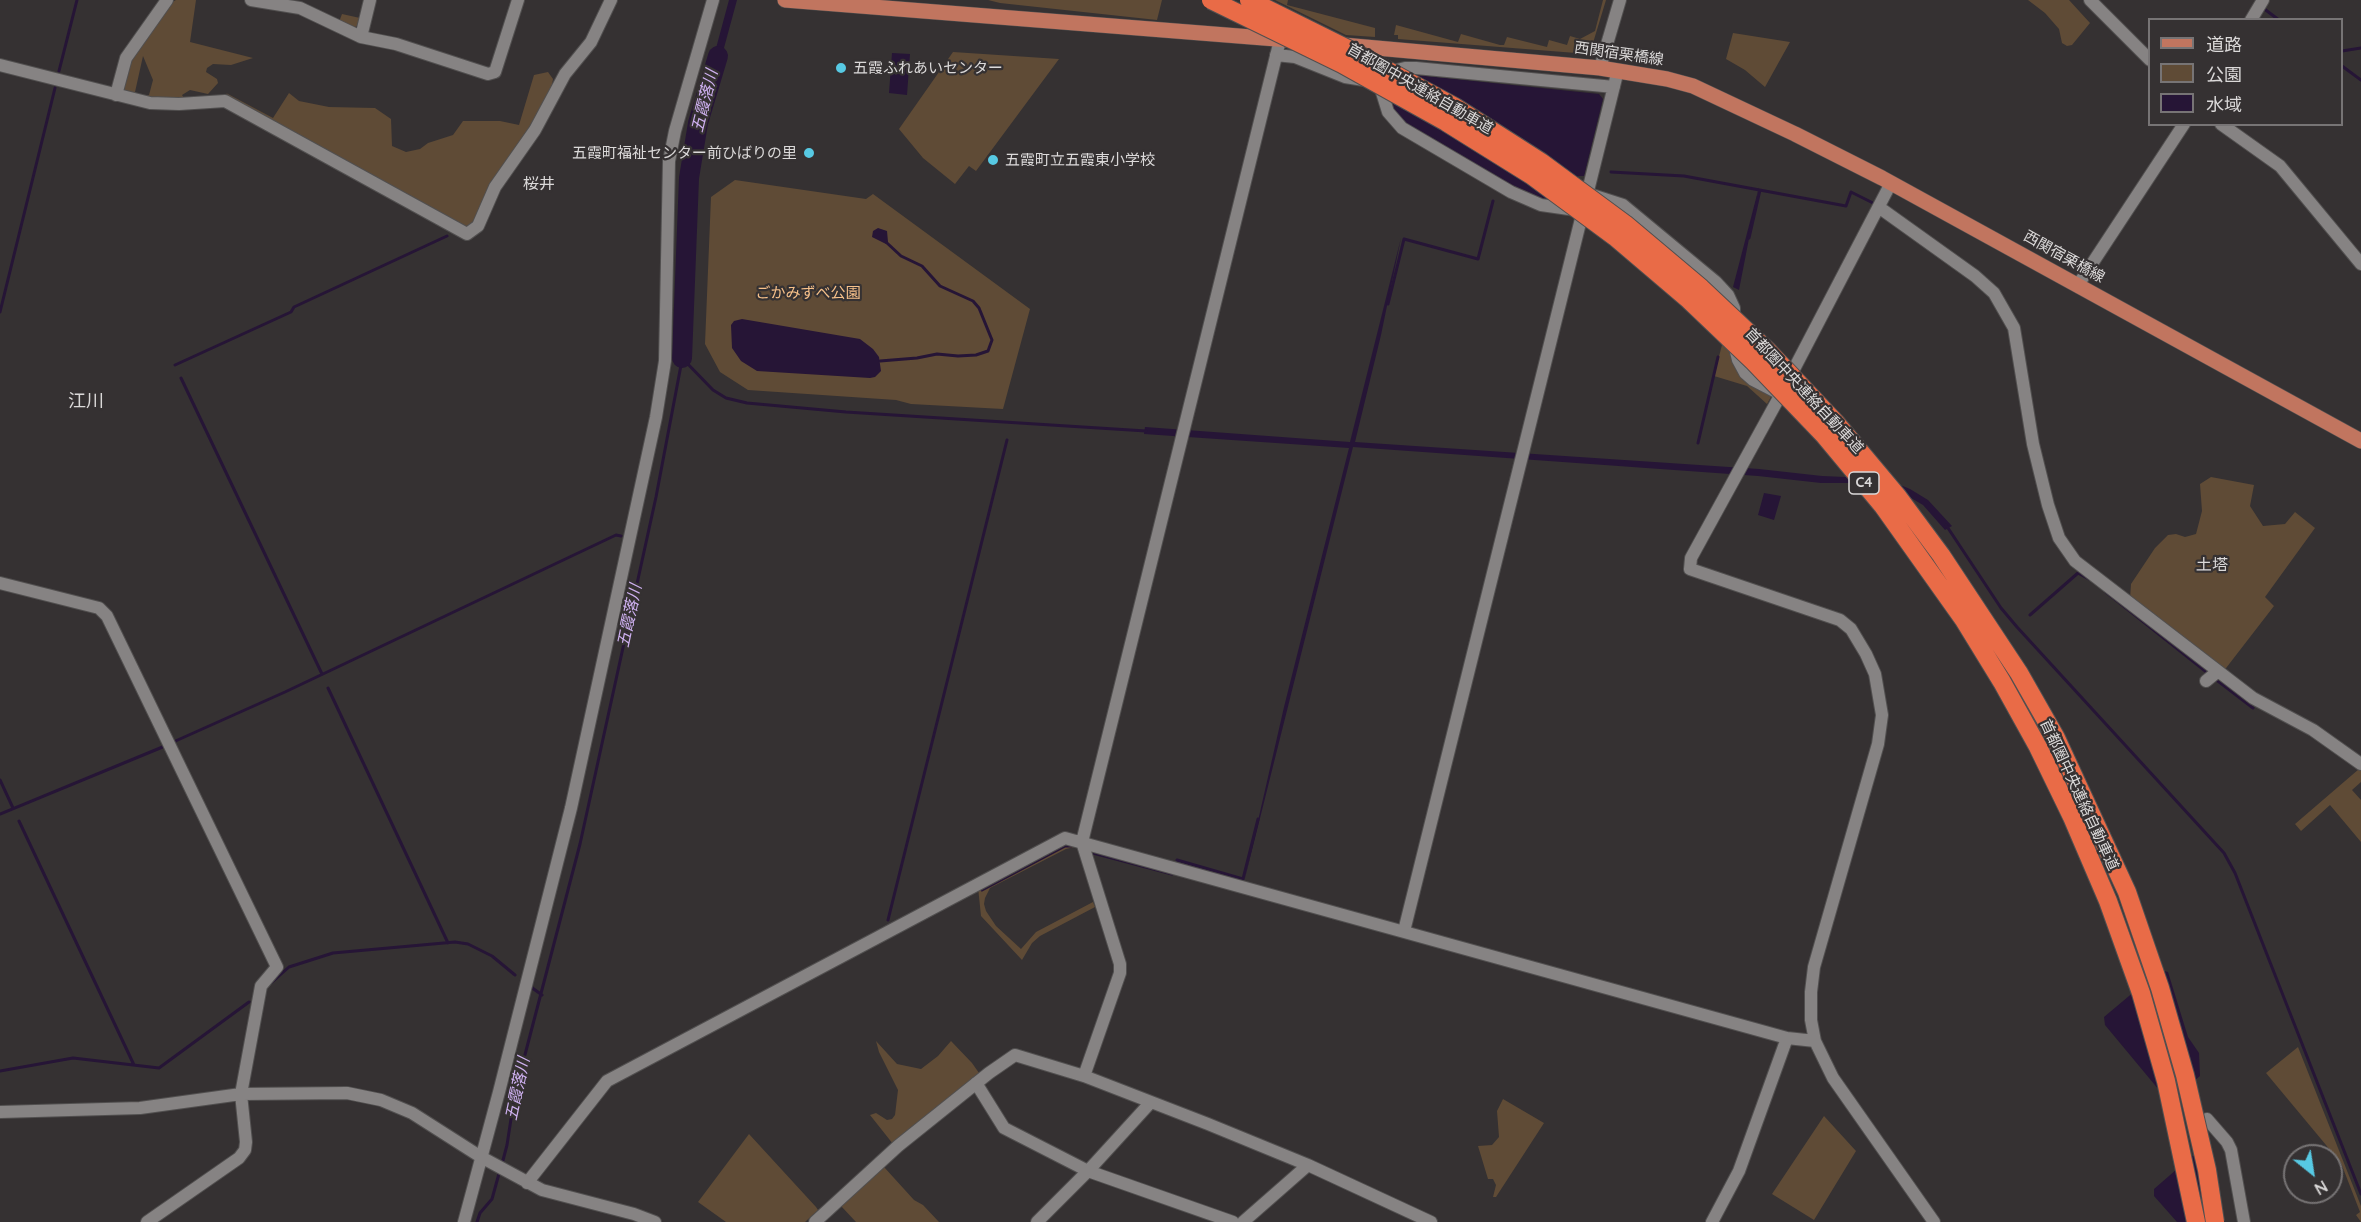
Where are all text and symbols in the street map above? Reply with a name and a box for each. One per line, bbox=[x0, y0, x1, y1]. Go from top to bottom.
legend bbox=[2148, 18, 2343, 126]
text: 道路 bbox=[2206, 33, 2242, 56]
street label: 西関宿栗橋線 bbox=[1573, 39, 1665, 69]
street label: 首都圏中央連絡自動車道 bbox=[1344, 40, 1496, 138]
place label: 五霞ふれあいセンター bbox=[853, 59, 1003, 77]
marker: 五霞ふれあいセンター bbox=[834, 61, 848, 75]
text: 公園 bbox=[2206, 63, 2242, 86]
water label: 五霞落川 bbox=[688, 68, 722, 134]
text: 水域 bbox=[2206, 93, 2242, 116]
place label: 五霞町福祉センター前ひばりの里 bbox=[572, 144, 797, 162]
marker: 五霞町福祉センター前ひばりの里 bbox=[802, 146, 816, 160]
place label: 五霞町立五霞東小学校 bbox=[1005, 151, 1155, 169]
marker: 五霞町立五霞東小学校 bbox=[986, 153, 1000, 167]
district label: 桜井 bbox=[523, 174, 555, 194]
street label: 西関宿栗橋線 bbox=[2020, 227, 2108, 287]
park label: ごかみずべ公園 bbox=[756, 284, 860, 302]
street label: 首都圏中央連絡自動車道 bbox=[1741, 325, 1867, 457]
district label: 江川 bbox=[68, 391, 104, 413]
road number: C4 bbox=[1849, 472, 1879, 494]
district label: 土塔 bbox=[2196, 555, 2228, 575]
water label: 五霞落川 bbox=[614, 583, 646, 649]
street label: 首都圏中央連絡自動車道 bbox=[2036, 716, 2122, 874]
water label: 五霞落川 bbox=[502, 1056, 534, 1122]
north arrow bbox=[2283, 1144, 2343, 1204]
text: N bbox=[2311, 1176, 2331, 1199]

